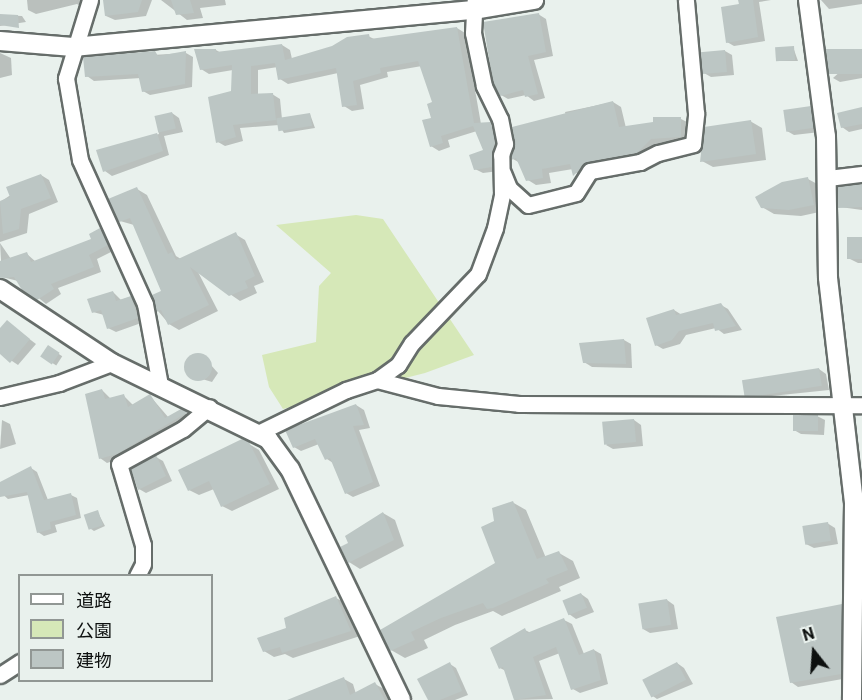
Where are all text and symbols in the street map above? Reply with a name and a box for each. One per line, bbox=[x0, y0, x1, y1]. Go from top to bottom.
legend bbox=[18, 574, 213, 682]
text: 道路 bbox=[76, 590, 112, 611]
text: 公園 bbox=[76, 620, 112, 641]
north arrow bbox=[784, 622, 844, 682]
text: N bbox=[800, 624, 817, 645]
text: 建物 bbox=[76, 650, 112, 671]

